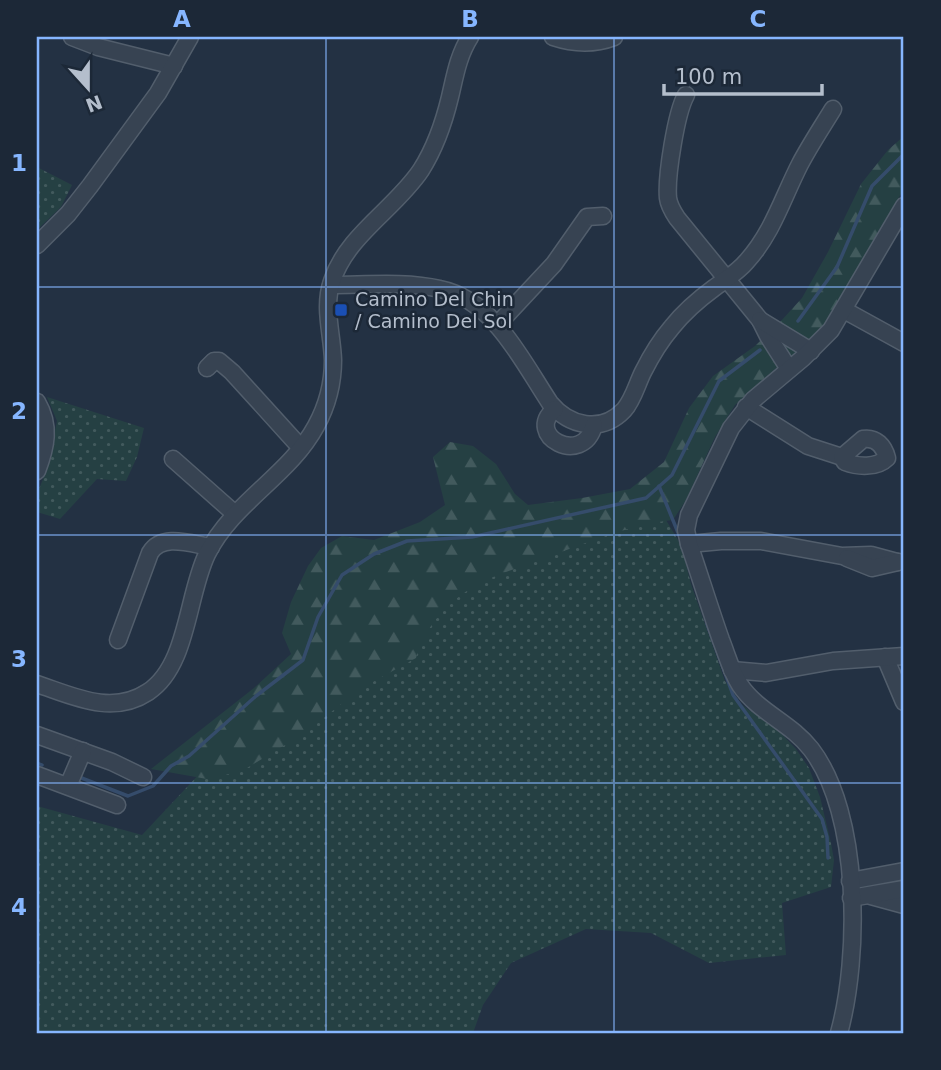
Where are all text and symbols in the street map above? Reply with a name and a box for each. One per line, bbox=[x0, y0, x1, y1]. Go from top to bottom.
text: A bbox=[173, 6, 191, 32]
text: B bbox=[461, 6, 479, 32]
text: C bbox=[750, 6, 766, 32]
north arrow bbox=[52, 52, 122, 122]
scale bar bbox=[664, 52, 822, 96]
text: 100 m bbox=[675, 65, 742, 89]
text: N bbox=[83, 91, 105, 117]
text: 1 bbox=[11, 150, 27, 176]
place label: Camino Del Chin / Camino Del Sol bbox=[355, 288, 514, 332]
marker: Camino Del Chin / Camino Del Sol bbox=[333, 302, 349, 318]
text: 2 bbox=[11, 398, 27, 424]
text: 3 bbox=[11, 646, 27, 672]
text: 4 bbox=[11, 894, 27, 920]

